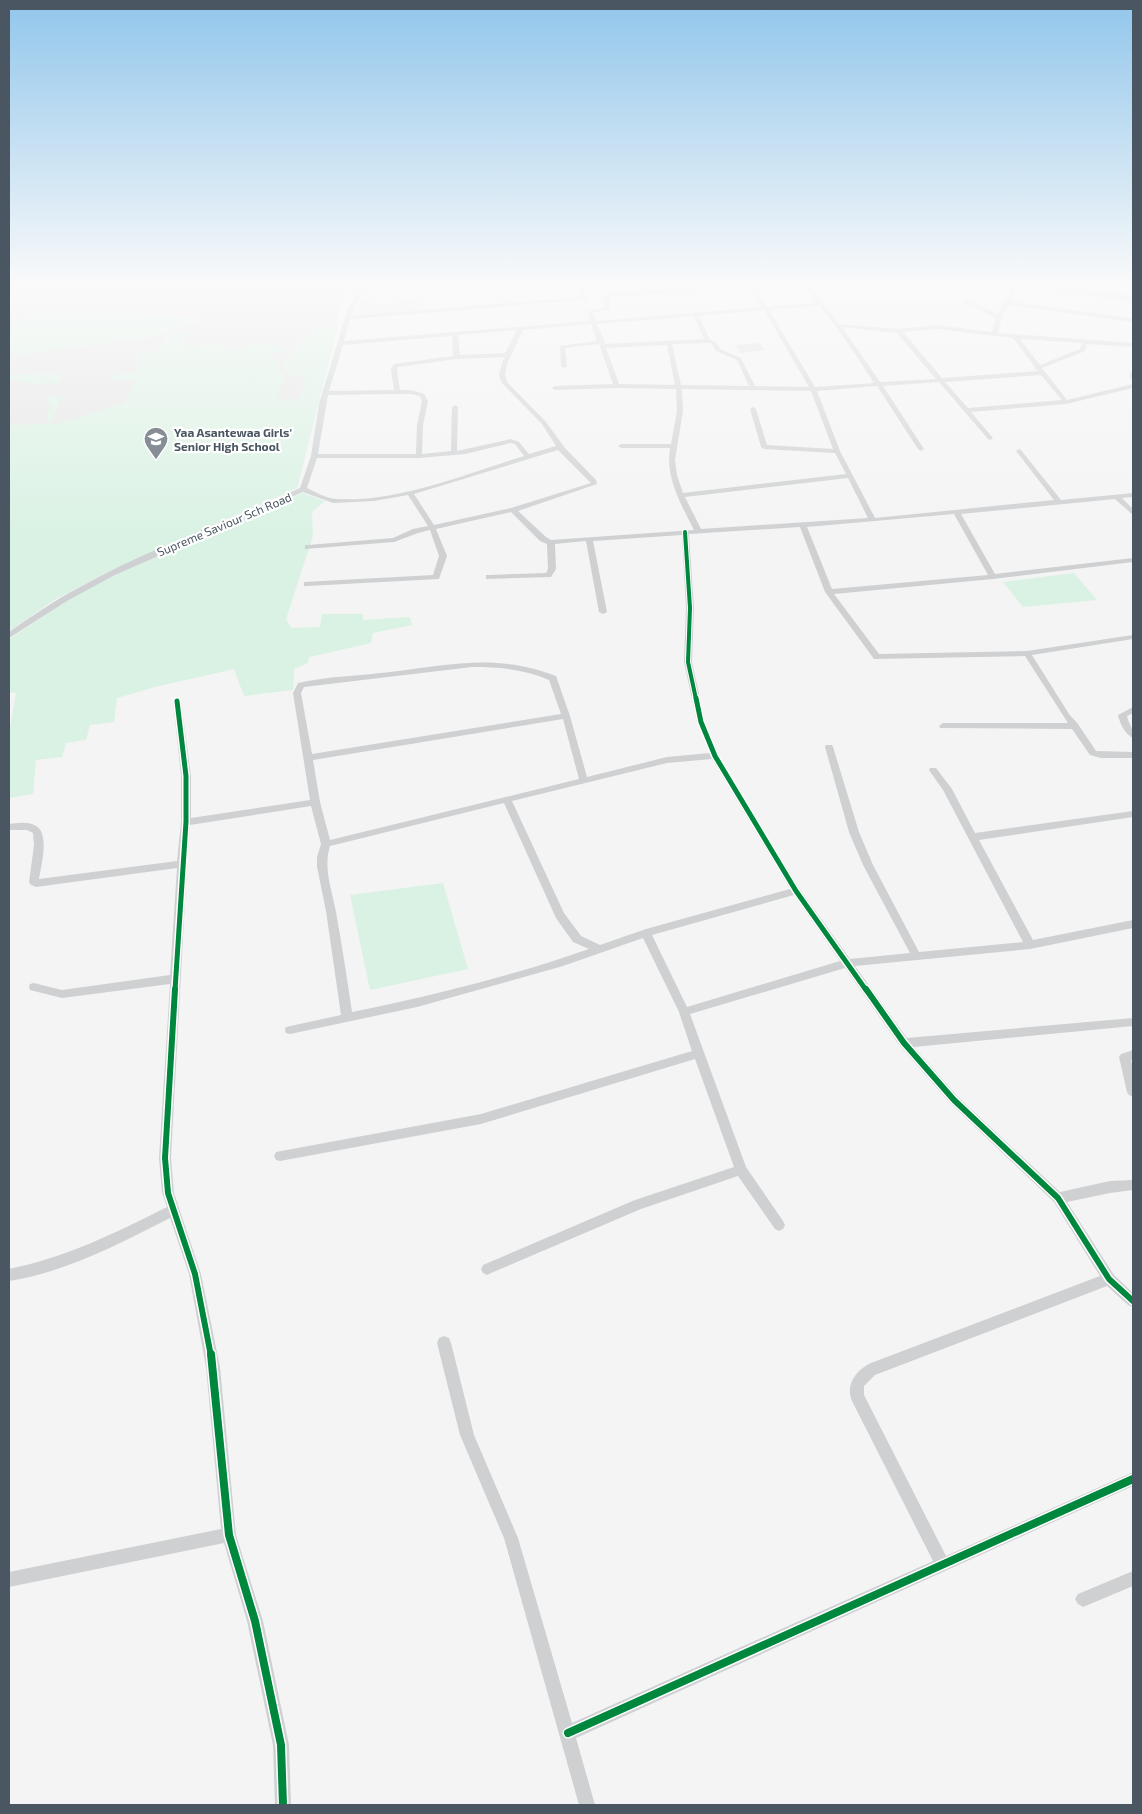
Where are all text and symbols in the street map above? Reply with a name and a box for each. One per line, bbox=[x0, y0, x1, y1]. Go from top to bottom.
place label: Yaa Asantewaa Girls' Senior High School bbox=[174, 425, 292, 453]
school or university icon: Yaa Asantewaa Girls' Senior High School bbox=[143, 426, 169, 460]
street label: Supreme Saviour Sch Road bbox=[155, 489, 293, 559]

